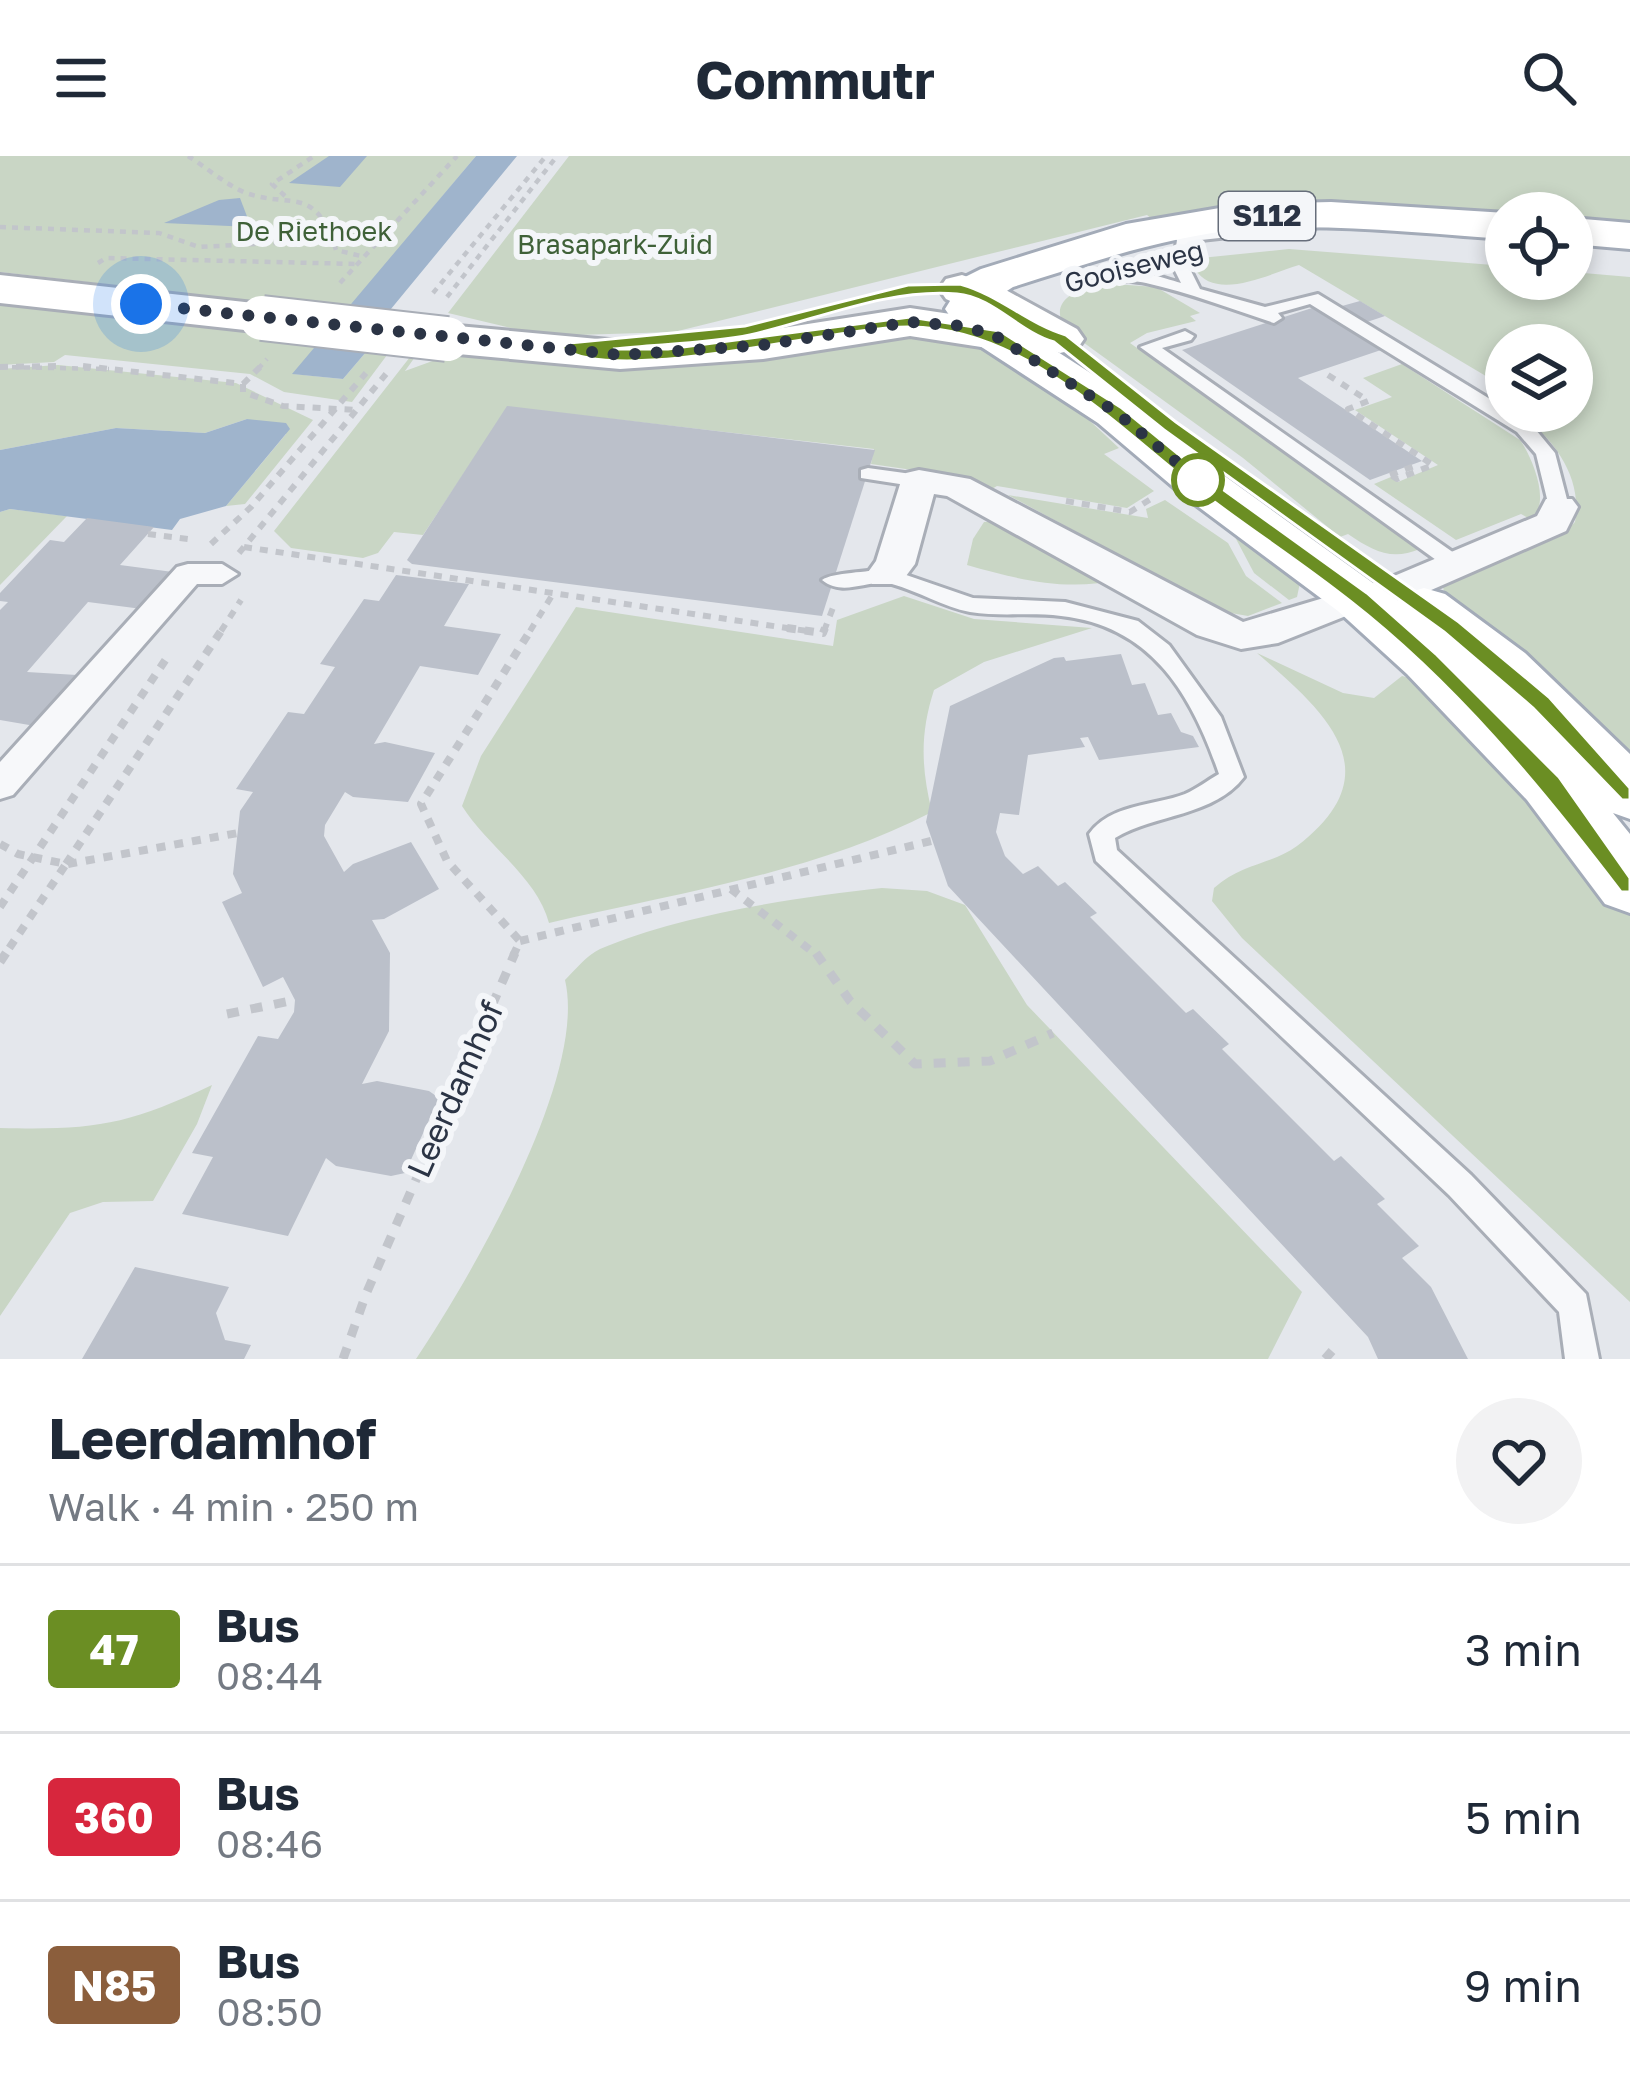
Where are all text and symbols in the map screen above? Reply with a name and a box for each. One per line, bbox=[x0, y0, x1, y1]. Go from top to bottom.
icon: menu bbox=[48, 45, 114, 111]
icon: search bbox=[1516, 45, 1582, 111]
text: Commutr bbox=[695, 46, 935, 111]
road number: S112 bbox=[1219, 192, 1315, 240]
map controls bbox=[1485, 192, 1593, 432]
button: locate bbox=[1485, 192, 1593, 300]
park label: De Riethoek bbox=[235, 215, 393, 247]
park label: Brasapark-Zuid bbox=[517, 228, 713, 260]
street label: Gooiseweg bbox=[1061, 233, 1207, 299]
your location bbox=[111, 274, 171, 334]
button: layers bbox=[1485, 324, 1593, 432]
unlabelled marker bbox=[1173, 455, 1223, 505]
street label: Leerdamhof bbox=[398, 994, 511, 1183]
button: heart bbox=[1456, 1398, 1582, 1524]
text: Leerdamhof bbox=[48, 1403, 376, 1472]
text: Walk · 4 min · 250 m bbox=[48, 1483, 419, 1530]
text: Bus bbox=[216, 1598, 300, 1652]
text: 3 min bbox=[1465, 1622, 1582, 1676]
text: 47 bbox=[89, 1624, 139, 1674]
text: 08:44 bbox=[216, 1652, 323, 1699]
text: Bus bbox=[216, 1766, 300, 1820]
text: 5 min bbox=[1465, 1790, 1582, 1844]
text: 360 bbox=[74, 1792, 154, 1842]
text: 08:46 bbox=[216, 1820, 323, 1867]
text: Bus bbox=[216, 1934, 300, 1988]
text: 9 min bbox=[1464, 1958, 1582, 2012]
text: N85 bbox=[72, 1960, 156, 2010]
text: 08:50 bbox=[216, 1988, 323, 2035]

